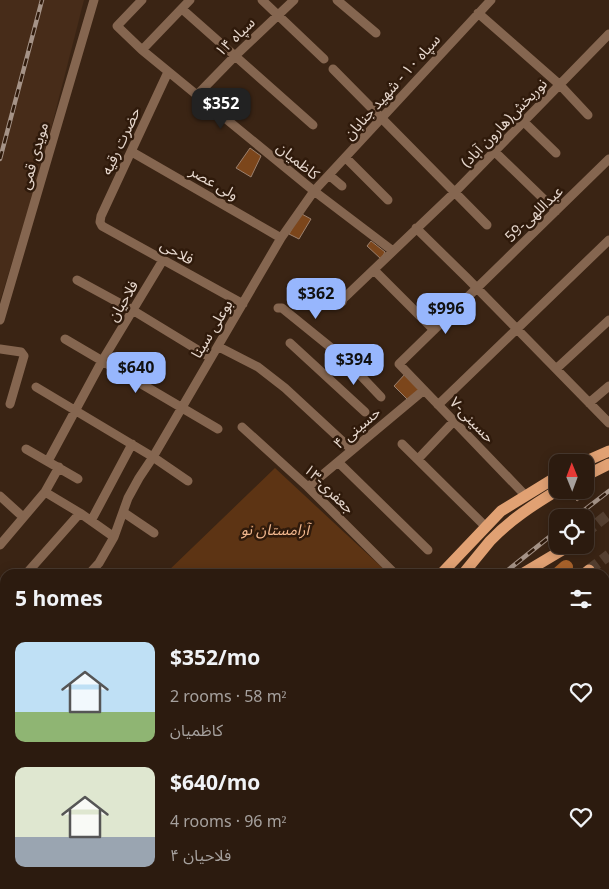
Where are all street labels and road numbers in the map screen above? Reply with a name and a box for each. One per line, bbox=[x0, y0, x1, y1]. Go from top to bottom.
street label: سپاه ۱۴ bbox=[206, 8, 264, 65]
street label: سپاه ۱۰ - شهید جنابان bbox=[335, 26, 449, 148]
street label: نوربخش(هارون آباد) bbox=[452, 70, 556, 176]
street label: حضرت رقیه bbox=[91, 101, 151, 181]
street label: مویدی قمی bbox=[9, 118, 59, 194]
street label: کاظمیان bbox=[269, 133, 328, 190]
street label: ولی عصر bbox=[182, 155, 245, 210]
street label: عبداللهی-59 bbox=[497, 177, 572, 251]
street label: فلاحی bbox=[154, 229, 201, 275]
street label: فلاحیان bbox=[98, 273, 148, 328]
street label: بوعلی سینا bbox=[182, 293, 242, 365]
street label: حسینی-۷ bbox=[441, 388, 503, 452]
street label: حسینی ۴ bbox=[325, 398, 389, 458]
street label: جعفری-۱۳ bbox=[295, 455, 363, 523]

